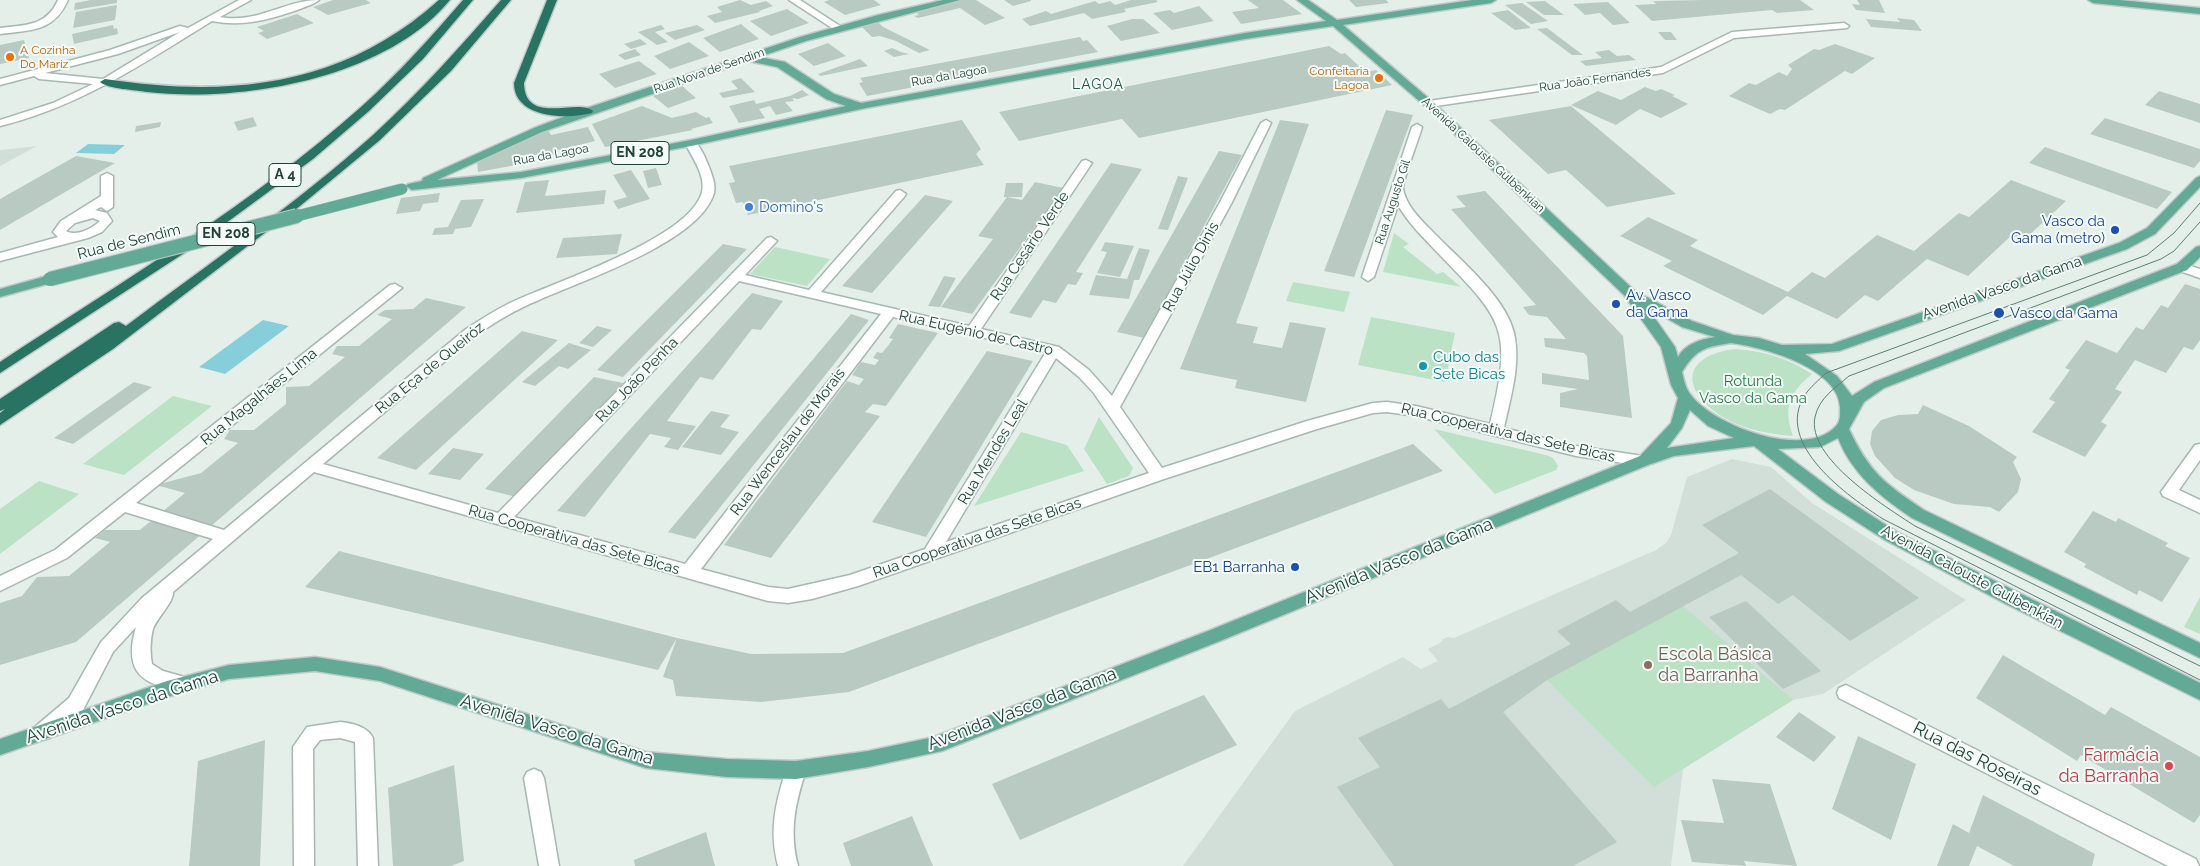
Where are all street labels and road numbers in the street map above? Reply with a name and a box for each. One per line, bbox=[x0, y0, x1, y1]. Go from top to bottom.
street label: Rua Nova de Sendim bbox=[652, 45, 766, 97]
street label: Rua da Lagoa bbox=[910, 62, 988, 90]
street label: Rua João Fernandes bbox=[1538, 65, 1652, 95]
street label: Avenida Calouste Gulbenkian bbox=[1419, 94, 1547, 216]
street label: Rua da Lagoa bbox=[512, 141, 590, 169]
road number: EN 208 bbox=[611, 142, 669, 164]
street label: Rua Augusto Gil bbox=[1372, 158, 1414, 246]
road number: A 4 bbox=[269, 164, 301, 186]
street label: Rua Cesário Verde bbox=[987, 188, 1073, 304]
street label: Rua Júlio Dinis bbox=[1159, 219, 1223, 315]
street label: Rua de Sendim bbox=[76, 220, 182, 264]
road number: EN 208 bbox=[197, 222, 255, 245]
street label: Avenida Vasco da Gama bbox=[1920, 252, 2084, 324]
street label: Rua Eugénio de Castro bbox=[897, 306, 1055, 360]
street label: Rua Eça de Queiróz bbox=[372, 319, 488, 417]
street label: Rua João Penha bbox=[592, 334, 682, 426]
street label: Rua Magalhães Lima bbox=[197, 345, 321, 449]
street label: Rua Wenceslau de Morais bbox=[727, 365, 849, 519]
street label: Rua Mendes Leal bbox=[954, 396, 1032, 508]
street label: Rua Cooperativa das Sete Bicas bbox=[1399, 400, 1617, 466]
street label: Rua Cooperativa das Sete Bicas bbox=[870, 494, 1084, 582]
street label: Rua Cooperativa das Sete Bicas bbox=[466, 501, 682, 579]
street label: Avenida Vasco da Gama bbox=[1302, 513, 1496, 609]
street label: Avenida Calouste Gulbenkian bbox=[1878, 521, 2066, 633]
street label: Avenida Vasco da Gama bbox=[924, 663, 1120, 755]
street label: Avenida Vasco da Gama bbox=[23, 666, 221, 748]
street label: Avenida Vasco da Gama bbox=[458, 690, 656, 770]
street label: Rua das Roseiras bbox=[1909, 717, 2045, 801]

